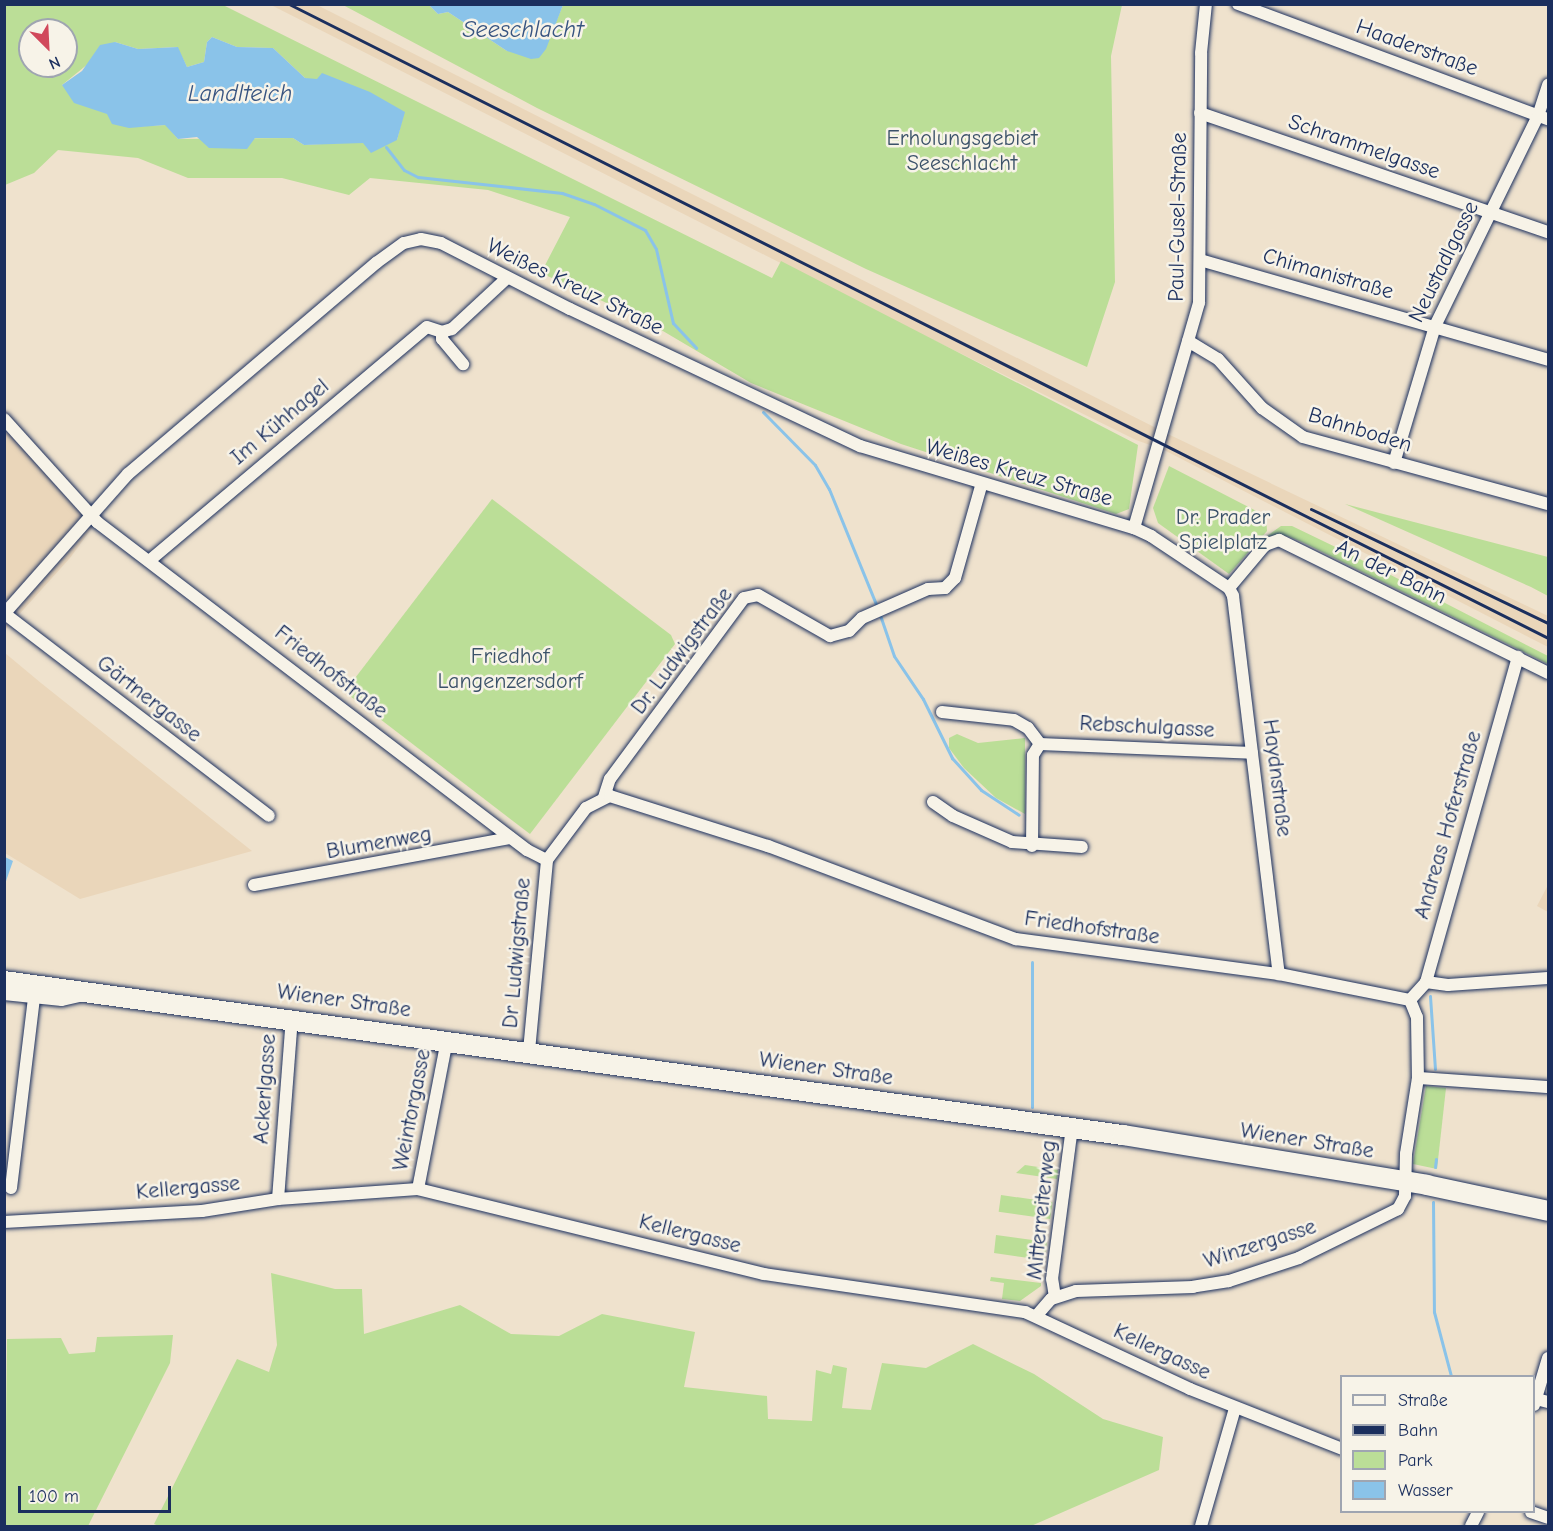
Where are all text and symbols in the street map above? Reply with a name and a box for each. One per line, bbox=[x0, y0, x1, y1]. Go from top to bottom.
street label: Haaderstraße bbox=[1352, 14, 1482, 82]
water label: Seeschlacht bbox=[462, 16, 584, 44]
north arrow bbox=[18, 18, 78, 78]
text: N bbox=[46, 52, 63, 73]
water label: Landlteich bbox=[188, 80, 292, 108]
street label: Schrammelgasse bbox=[1285, 109, 1443, 185]
park label: Erholungsgebiet Seeschlacht bbox=[886, 125, 1038, 176]
street label: Paul-Gusel-Straße bbox=[1163, 132, 1193, 302]
street label: Neustadlgasse bbox=[1403, 197, 1485, 327]
street label: Weißes Kreuz Straße bbox=[482, 233, 668, 341]
street label: Chimanistraße bbox=[1260, 243, 1396, 305]
street label: Im Kühhagel bbox=[225, 373, 335, 471]
street label: Bahnboden bbox=[1305, 402, 1415, 458]
street label: Weißes Kreuz Straße bbox=[923, 434, 1115, 512]
park label: Dr. Prader Spielplatz bbox=[1176, 504, 1270, 556]
street label: An der Bahn bbox=[1331, 534, 1451, 610]
street label: Dr. Ludwigstraße bbox=[626, 582, 738, 720]
street label: Friedhofstraße bbox=[269, 620, 393, 724]
park label: Friedhof Langenzersdorf bbox=[437, 643, 583, 694]
street label: Gärtnergasse bbox=[91, 650, 207, 748]
street label: Rebschulgasse bbox=[1079, 710, 1215, 744]
street label: Haydnstraße bbox=[1257, 718, 1297, 838]
street label: Andreas Hoferstraße bbox=[1409, 728, 1487, 922]
street label: Blumenweg bbox=[324, 821, 434, 865]
street label: Dr Ludwigstraße bbox=[497, 877, 537, 1029]
street label: Friedhofstraße bbox=[1023, 905, 1161, 951]
street label: Wiener Straße bbox=[275, 979, 413, 1023]
street label: Ackerlgasse bbox=[248, 1033, 282, 1145]
street label: Weintorgasse bbox=[387, 1047, 437, 1173]
street label: Wiener Straße bbox=[757, 1047, 895, 1091]
street label: Wiener Straße bbox=[1238, 1117, 1376, 1165]
street label: Mitterreiterweg bbox=[1022, 1139, 1062, 1281]
street label: Kellergasse bbox=[135, 1170, 241, 1206]
street label: Kellergasse bbox=[636, 1209, 744, 1259]
street label: Winzergasse bbox=[1200, 1213, 1320, 1275]
street label: Kellergasse bbox=[1109, 1318, 1215, 1386]
legend bbox=[1340, 1375, 1535, 1513]
text: Straße bbox=[1398, 1390, 1448, 1411]
text: Bahn bbox=[1398, 1420, 1438, 1441]
text: Park bbox=[1398, 1450, 1432, 1471]
scale bar bbox=[21, 1474, 174, 1512]
text: Wasser bbox=[1398, 1480, 1453, 1501]
text: 100 m bbox=[29, 1486, 79, 1507]

